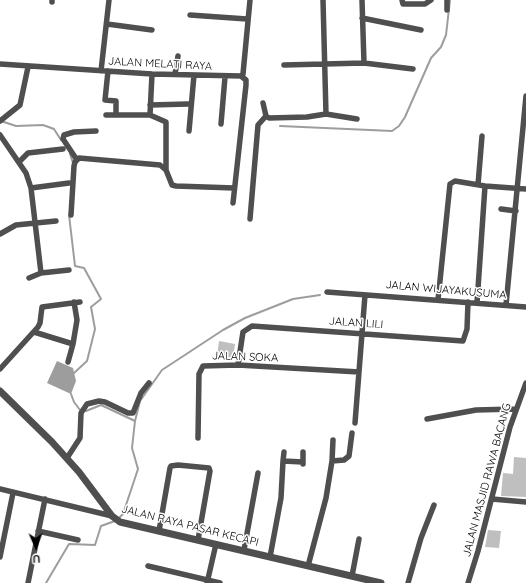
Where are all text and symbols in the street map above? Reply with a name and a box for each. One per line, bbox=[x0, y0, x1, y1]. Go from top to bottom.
street label: JALAN MELATI RAYA bbox=[108, 55, 212, 73]
street label: JALAN WIJAYAKUSUMA bbox=[385, 278, 507, 302]
street label: JALAN LILI bbox=[328, 315, 384, 331]
street label: JALAN SOKA bbox=[212, 349, 278, 365]
street label: JALAN MASJID RAWA BACANG bbox=[460, 402, 514, 558]
street label: JALAN RAYA PASAR KECAPI bbox=[120, 503, 260, 549]
north arrow bbox=[16, 527, 56, 567]
text: U bbox=[32, 552, 41, 566]

